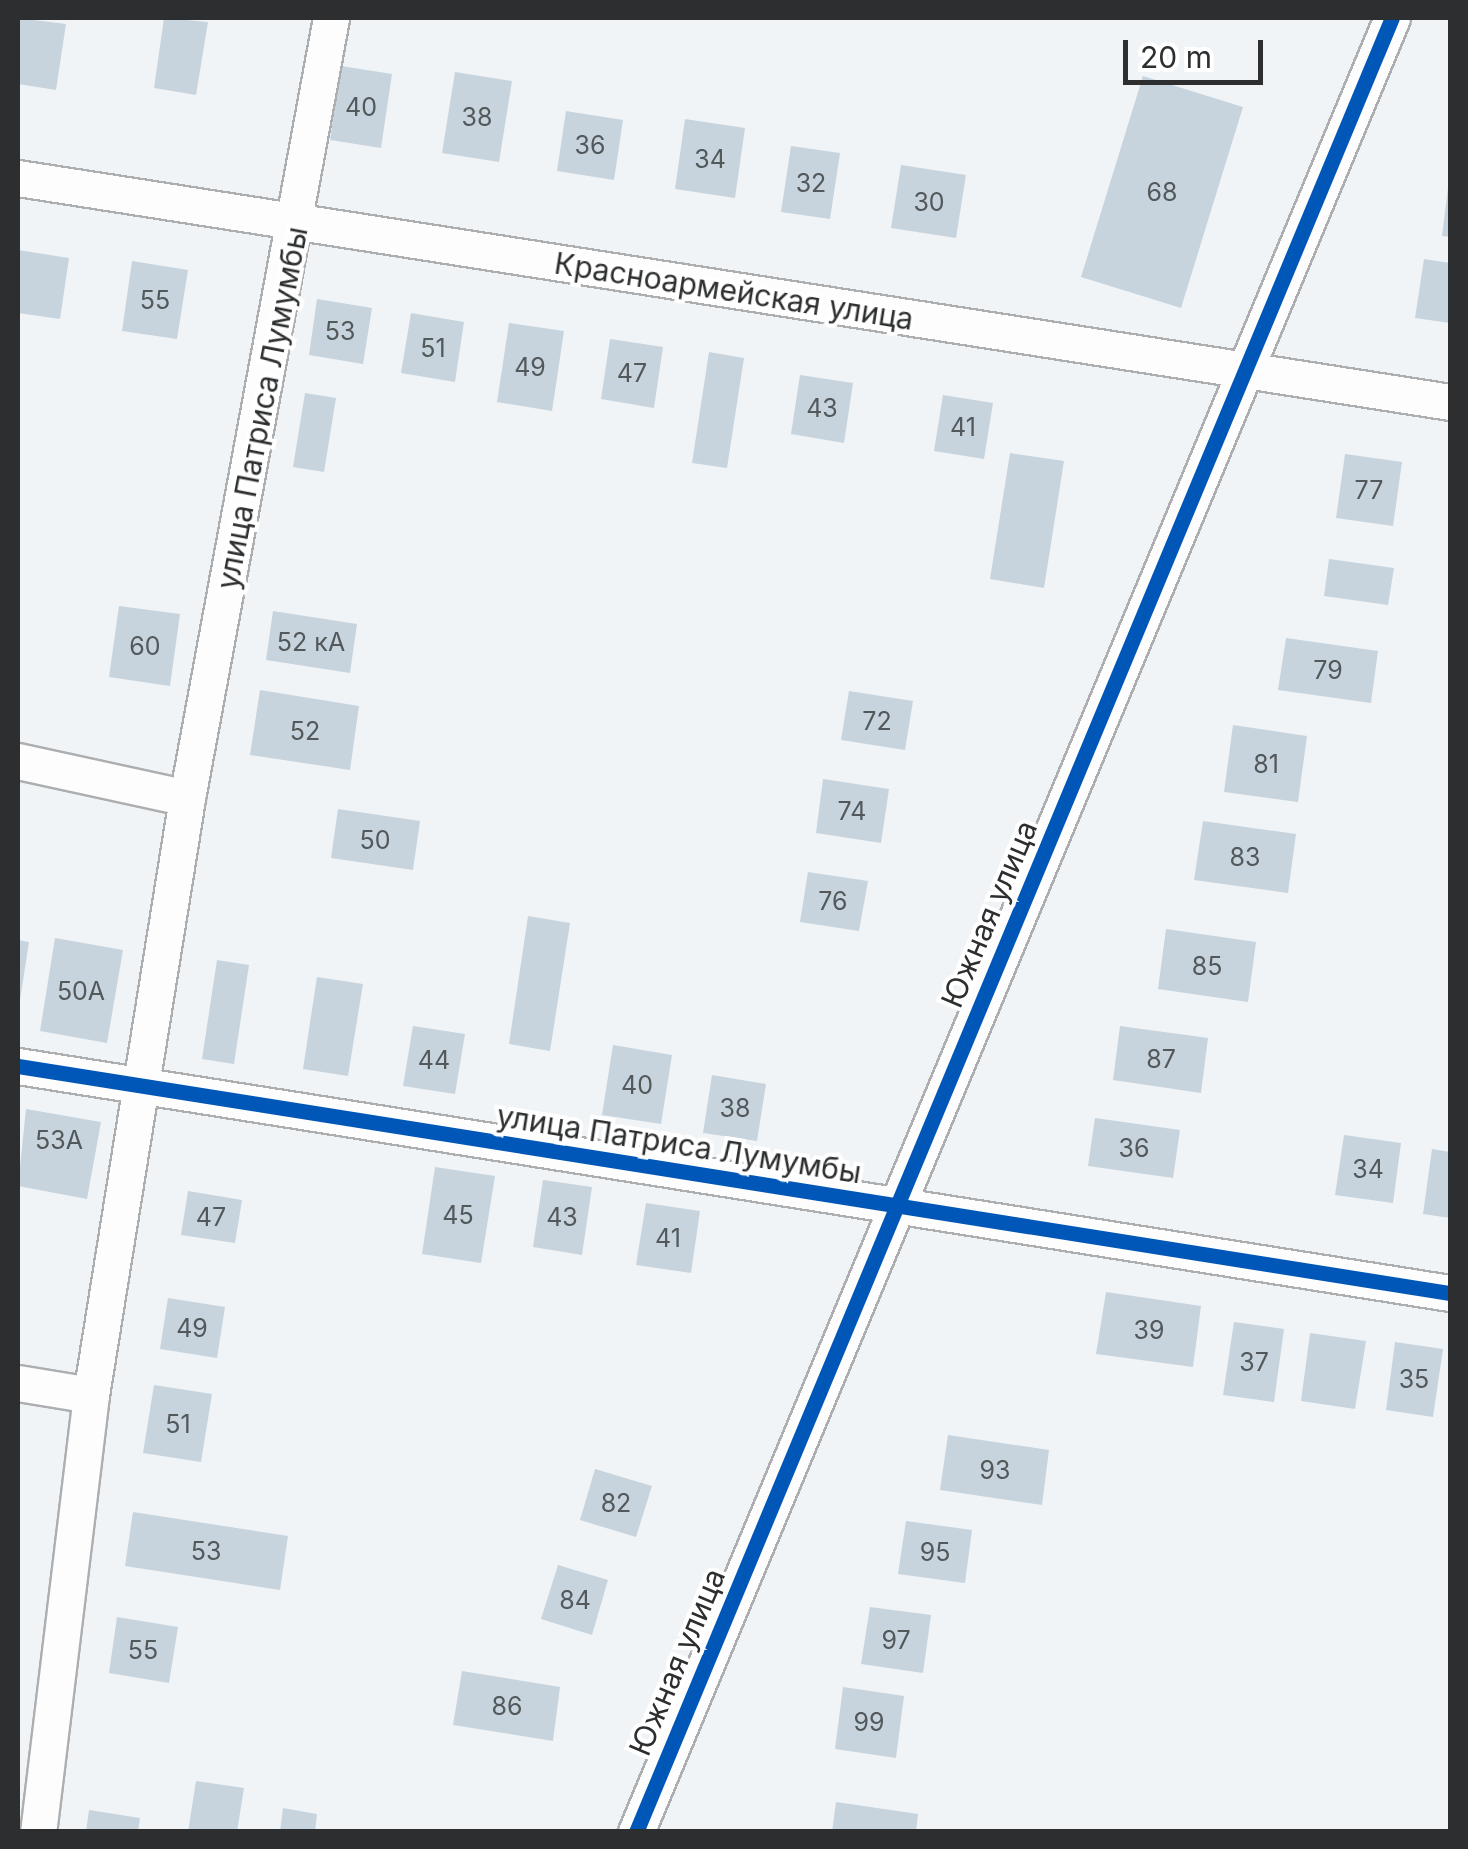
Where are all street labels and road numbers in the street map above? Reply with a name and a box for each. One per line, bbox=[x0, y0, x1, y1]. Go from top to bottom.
street label: улица Патриса Лумумбы bbox=[209, 224, 315, 592]
street label: Красноармейская улица bbox=[552, 245, 916, 337]
street label: Южная улица bbox=[933, 815, 1045, 1013]
street label: улица Патриса Лумумбы bbox=[494, 1097, 864, 1191]
street label: Южная улица bbox=[621, 1563, 733, 1761]

